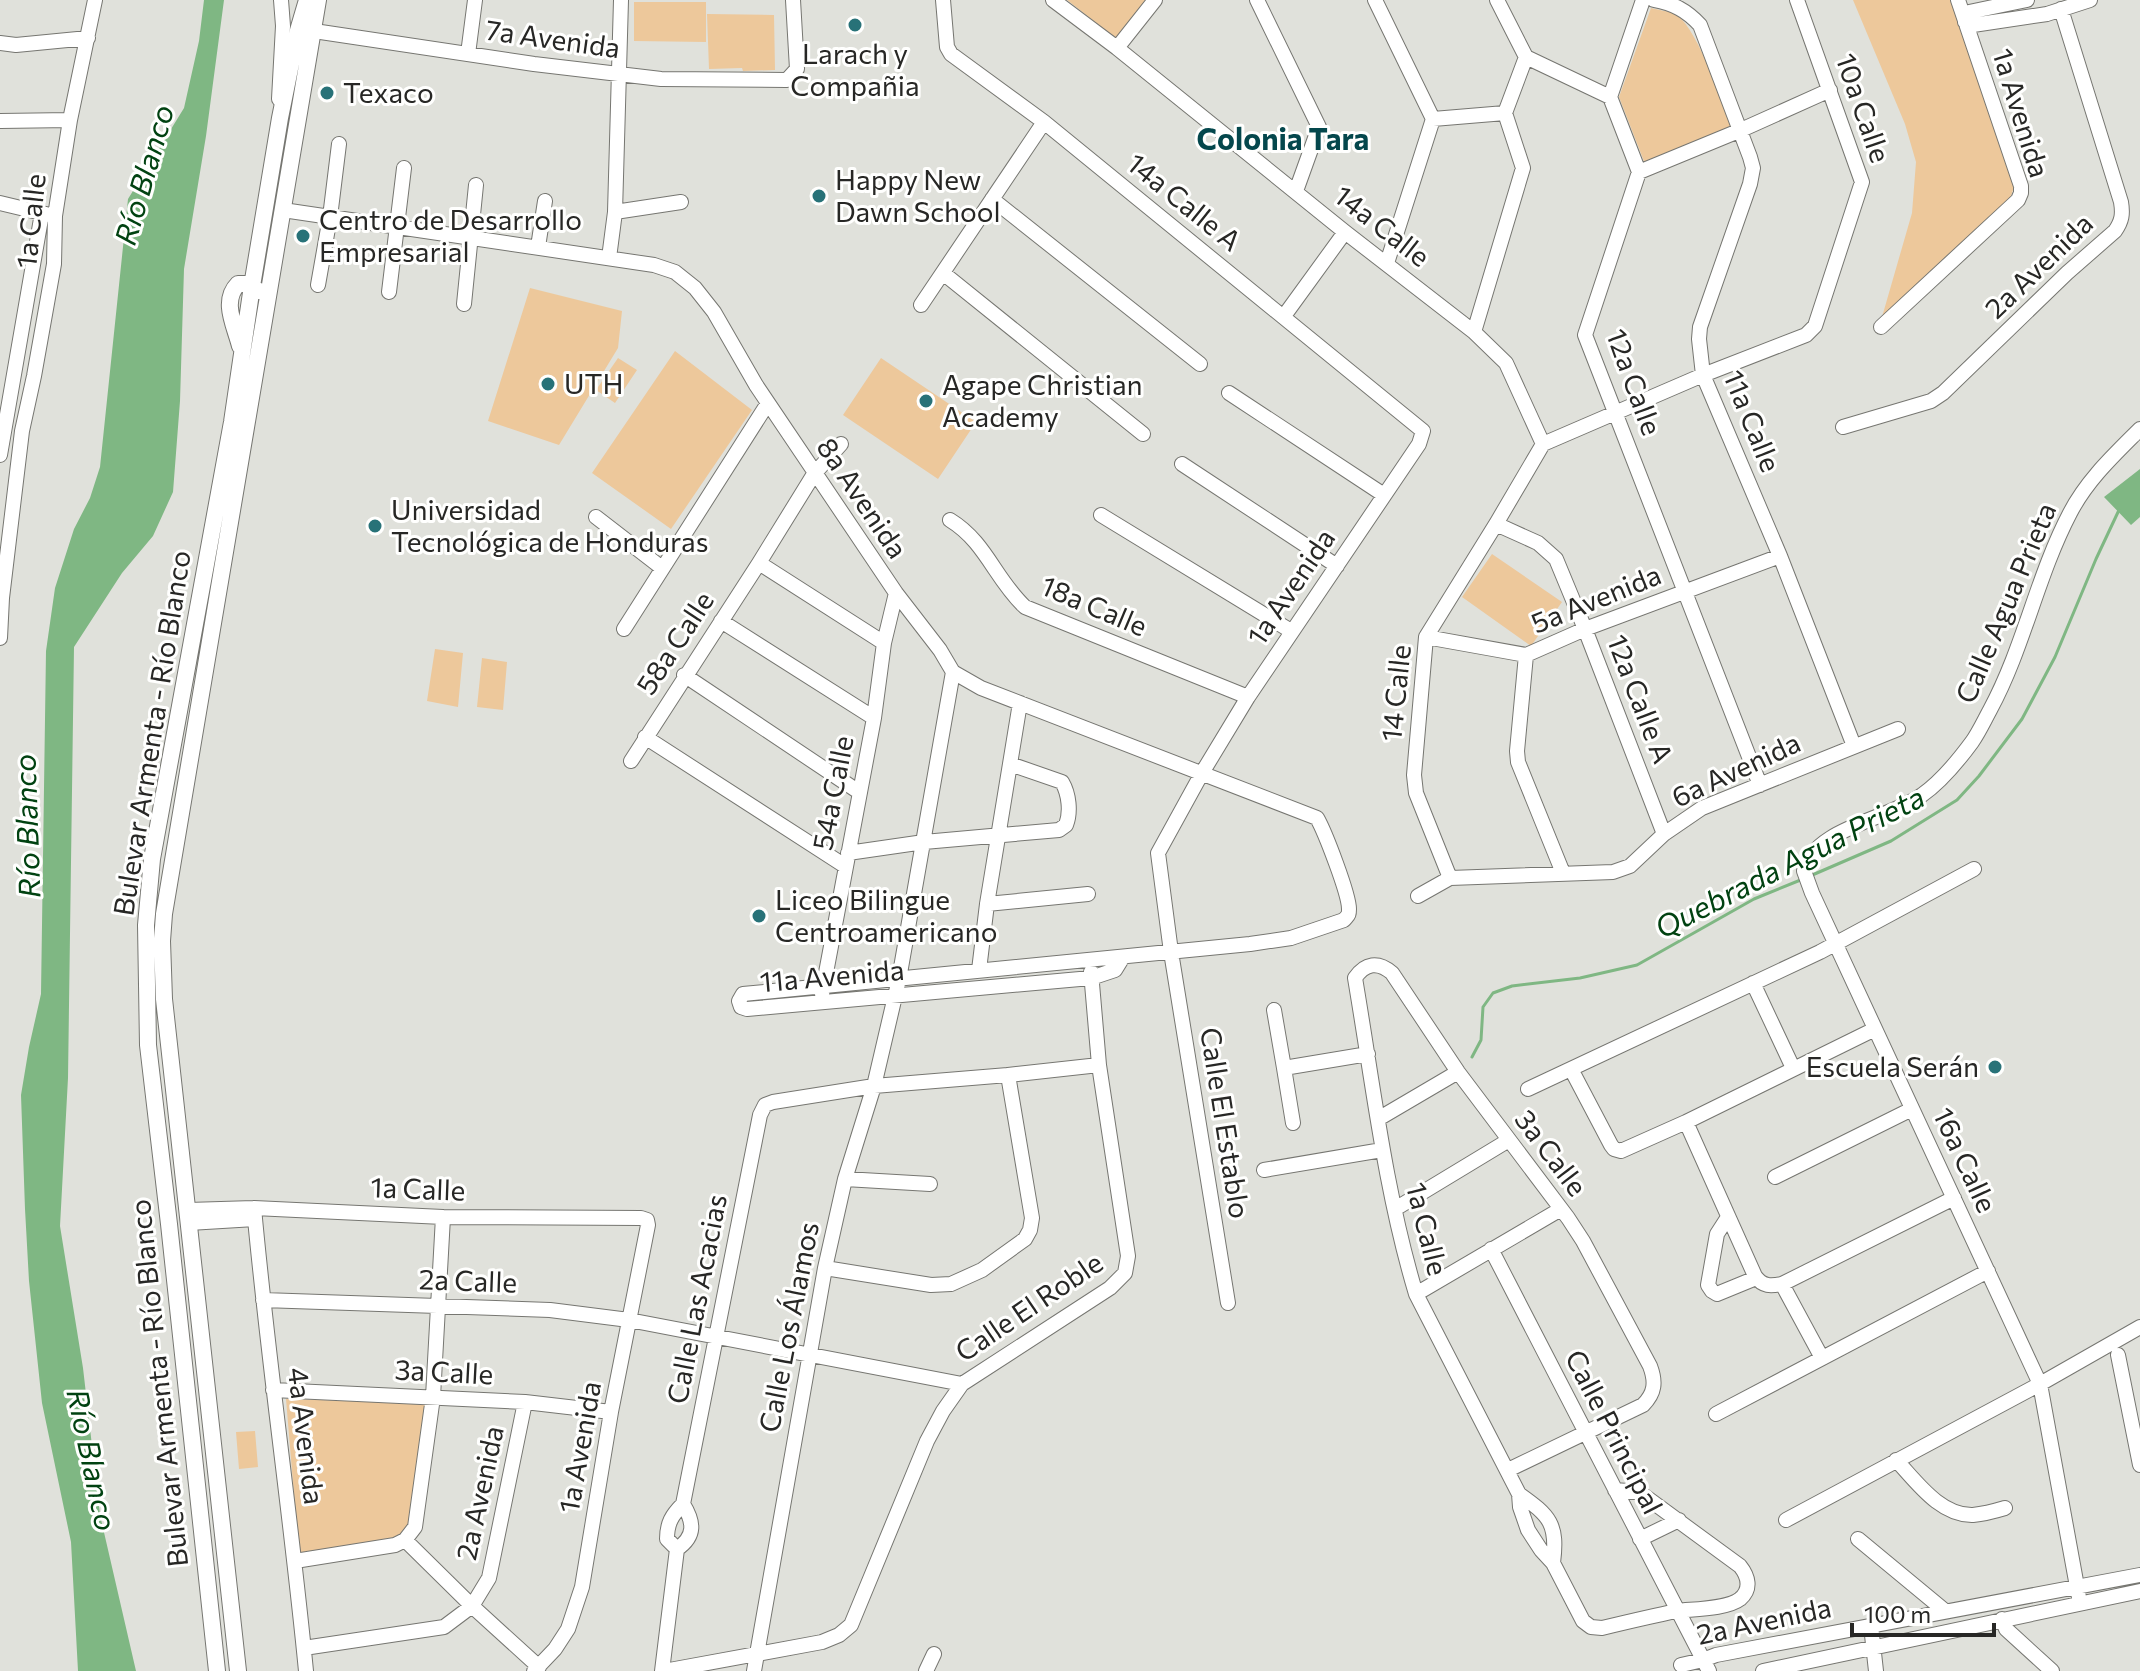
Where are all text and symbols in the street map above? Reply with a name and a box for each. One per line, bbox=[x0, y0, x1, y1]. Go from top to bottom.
street label: 7a Avenida bbox=[484, 12, 622, 64]
marker: Larach y Compañia bbox=[846, 16, 864, 34]
place label: Larach y Compañia bbox=[790, 36, 920, 102]
street label: 1a Avenida bbox=[1986, 44, 2058, 181]
street label: 10a Calle bbox=[1829, 49, 1898, 167]
place label: Texaco bbox=[343, 75, 434, 109]
marker: Texaco bbox=[318, 84, 336, 102]
water label: Río Blanco bbox=[105, 100, 180, 249]
district label: Colonia Tara bbox=[1197, 119, 1369, 156]
street label: 14a Calle A bbox=[1121, 145, 1248, 257]
place label: Happy New Dawn School bbox=[835, 162, 1001, 228]
street label: 1a Calle bbox=[8, 172, 52, 270]
street label: 14a Calle bbox=[1328, 177, 1437, 273]
marker: Happy New Dawn School bbox=[810, 187, 828, 205]
place label: Centro de Desarrollo Empresarial bbox=[319, 202, 582, 268]
street label: 2a Avenida bbox=[1977, 206, 2099, 325]
marker: Centro de Desarrollo Empresarial bbox=[294, 227, 312, 245]
street label: 12a Calle bbox=[1600, 324, 1670, 439]
street label: 11a Calle bbox=[1717, 365, 1789, 476]
place label: UTH bbox=[564, 366, 623, 400]
place label: Agape Christian Academy bbox=[942, 367, 1143, 433]
marker: UTH bbox=[539, 375, 557, 393]
marker: Agape Christian Academy bbox=[917, 392, 935, 410]
street label: 8a Avenida bbox=[810, 431, 915, 564]
place label: Universidad Tecnológica de Honduras bbox=[391, 492, 708, 558]
street label: Calle Agua Prieta bbox=[1948, 497, 2063, 708]
marker: Universidad Tecnológica de Honduras bbox=[366, 517, 384, 535]
street label: 1a Avenida bbox=[1239, 522, 1341, 651]
street label: Bulevar Armenta - Río Blanco bbox=[105, 548, 197, 918]
street label: 5a Avenida bbox=[1526, 557, 1666, 640]
street label: 18a Calle bbox=[1036, 568, 1152, 643]
street label: 58a Calle bbox=[628, 585, 720, 700]
street label: 12a Calle A bbox=[1601, 630, 1681, 768]
street label: 14 Calle bbox=[1373, 643, 1417, 743]
street label: 6a Avenida bbox=[1666, 725, 1805, 814]
street label: 54a Calle bbox=[804, 733, 860, 853]
water label: Río Blanco bbox=[4, 753, 47, 899]
water label: Quebrada Agua Prieta bbox=[1648, 777, 1930, 945]
place label: Liceo Bilingue Centroamericano bbox=[775, 882, 997, 948]
marker: Liceo Bilingue Centroamericano bbox=[750, 907, 768, 925]
street label: 11a Avenida bbox=[758, 952, 906, 998]
street label: Calle El Establo bbox=[1194, 1025, 1258, 1221]
place label: Escuela Serán bbox=[1806, 1049, 1979, 1083]
marker: Escuela Serán bbox=[1986, 1058, 2004, 1076]
street label: 16a Calle bbox=[1927, 1102, 2005, 1217]
street label: 3a Calle bbox=[1508, 1103, 1595, 1202]
street label: 1a Calle bbox=[370, 1169, 466, 1207]
street label: 1a Calle bbox=[1400, 1179, 1456, 1279]
street label: Calle Las Acacias bbox=[659, 1191, 733, 1406]
street label: Bulevar Armenta - Río Blanco bbox=[122, 1198, 194, 1569]
street label: Calle Los Álamos bbox=[751, 1219, 825, 1435]
street label: Calle El Roble bbox=[948, 1244, 1109, 1368]
street label: 2a Calle bbox=[418, 1261, 518, 1299]
street label: Calle Principal bbox=[1559, 1344, 1671, 1519]
street label: 3a Calle bbox=[394, 1351, 494, 1391]
street label: 4a Avenida bbox=[282, 1365, 332, 1506]
street label: 1a Avenida bbox=[551, 1378, 607, 1515]
water label: Río Blanco bbox=[60, 1385, 127, 1534]
street label: 2a Avenida bbox=[448, 1423, 510, 1563]
scale bar bbox=[1852, 1587, 1994, 1637]
street label: 2a Avenida bbox=[1694, 1589, 1834, 1651]
text: 100 m bbox=[1864, 1599, 1931, 1628]

